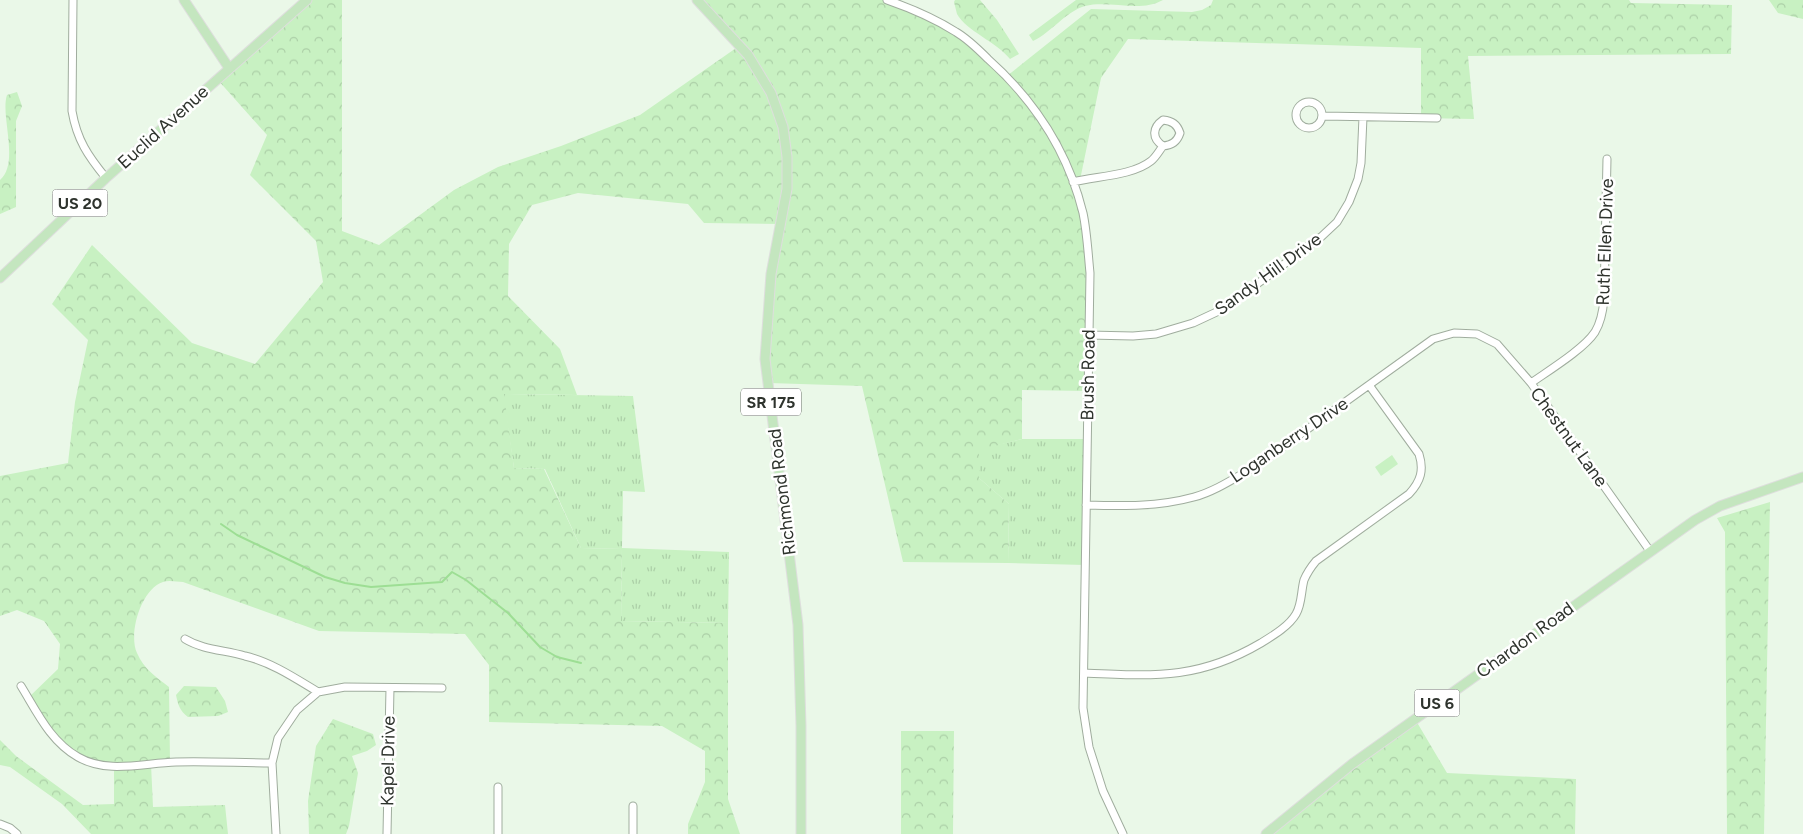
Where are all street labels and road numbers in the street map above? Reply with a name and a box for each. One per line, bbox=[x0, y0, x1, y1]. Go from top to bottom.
street label: Euclid Avenue bbox=[113, 80, 213, 173]
street label: Ruth Ellen Drive bbox=[1592, 178, 1618, 306]
road number: US 20 bbox=[52, 190, 108, 217]
street label: Sandy Hill Drive bbox=[1210, 228, 1326, 320]
street label: Brush Road bbox=[1076, 329, 1100, 421]
street label: Chestnut Lane bbox=[1525, 383, 1613, 491]
road number: SR 175 bbox=[741, 388, 801, 416]
street label: Loganberry Drive bbox=[1226, 392, 1352, 488]
street label: Richmond Road bbox=[763, 427, 801, 557]
street label: Chardon Road bbox=[1472, 597, 1578, 683]
road number: US 6 bbox=[1414, 690, 1460, 716]
street label: Kapel Drive bbox=[376, 715, 400, 806]

